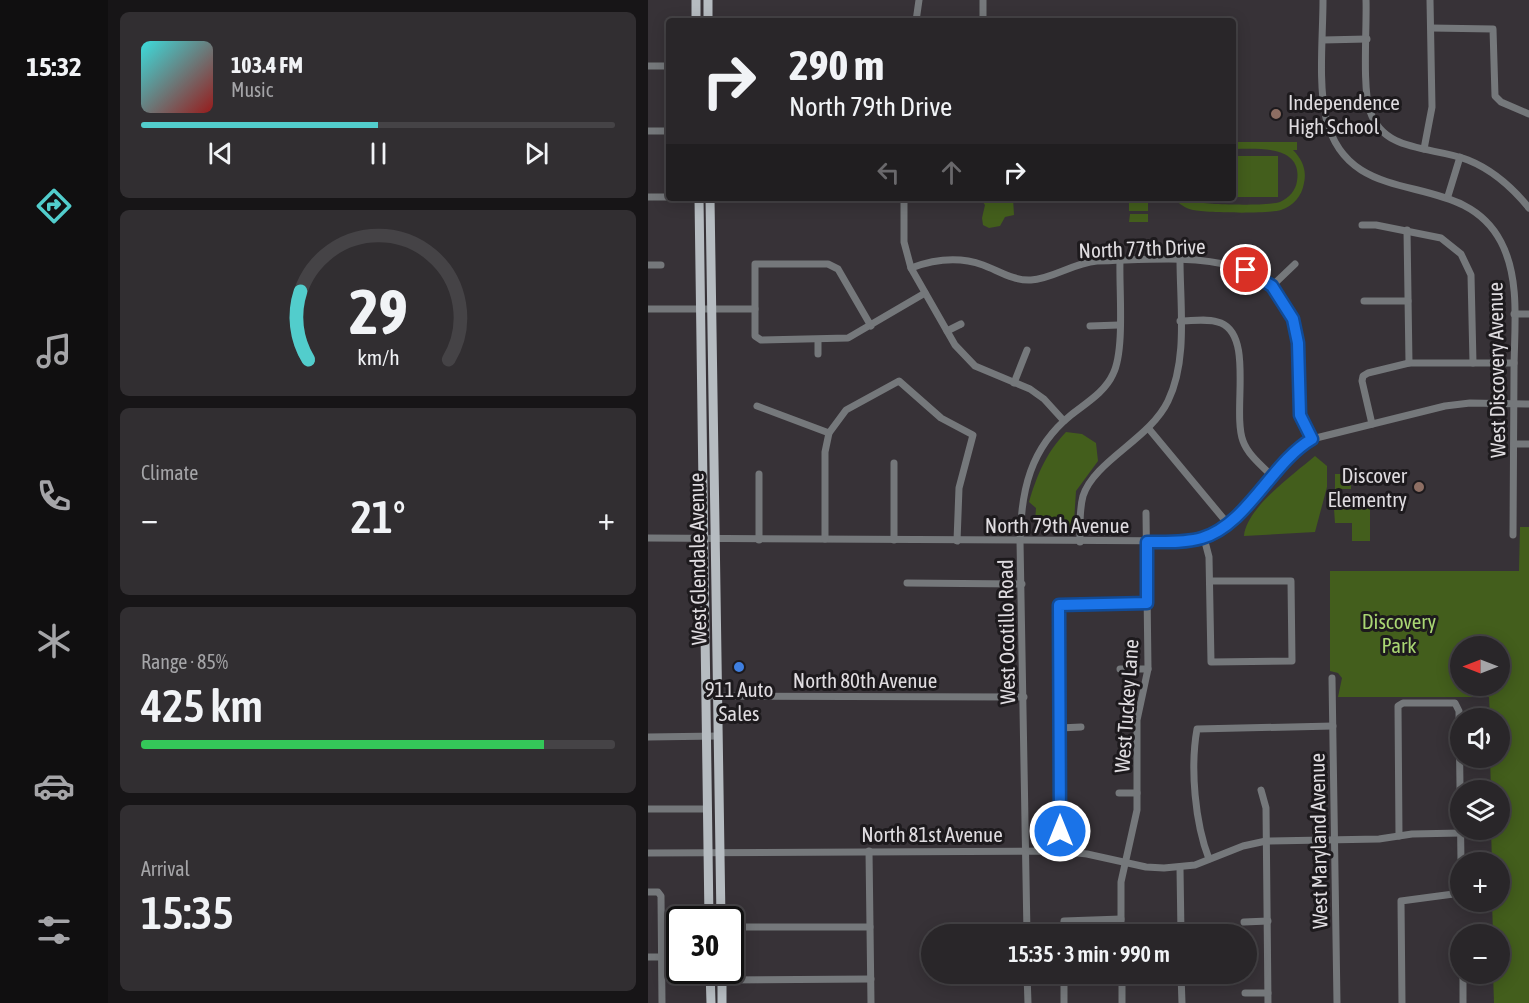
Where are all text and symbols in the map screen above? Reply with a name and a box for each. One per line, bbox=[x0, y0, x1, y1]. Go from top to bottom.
text: 290 m bbox=[789, 41, 884, 89]
icon: right bbox=[690, 42, 768, 120]
text: 15:32 bbox=[26, 51, 82, 82]
text: 103.4 FM bbox=[231, 52, 303, 78]
text: Music bbox=[231, 78, 273, 101]
place label: Independence High School bbox=[1288, 90, 1400, 138]
text: North 79th Drive bbox=[789, 91, 952, 122]
marker: Independence High School bbox=[1269, 107, 1283, 121]
icon: previous bbox=[204, 137, 237, 170]
icon: pause bbox=[362, 137, 395, 170]
icon: next bbox=[520, 137, 553, 170]
icon: left bbox=[872, 156, 905, 189]
icon: ahead bbox=[935, 156, 968, 189]
icon: right bbox=[998, 156, 1031, 189]
icon: directions bbox=[33, 185, 75, 227]
street label: North 77th Drive bbox=[1078, 234, 1206, 262]
pin bbox=[1220, 244, 1271, 295]
icon: arrive bbox=[1229, 253, 1262, 286]
text: 29 bbox=[349, 276, 407, 347]
street label: West Discovery Avenue bbox=[1482, 282, 1510, 458]
icon: music bbox=[33, 330, 75, 372]
text: km/h bbox=[357, 346, 399, 371]
text: Climate bbox=[141, 461, 198, 484]
place label: Discover Elementry bbox=[1327, 463, 1408, 511]
street label: West Glendale Avenue bbox=[683, 473, 711, 645]
icon: phone bbox=[33, 475, 75, 517]
marker: Discover Elementry bbox=[1412, 480, 1426, 494]
text: 21° bbox=[351, 491, 405, 543]
text: − bbox=[141, 499, 158, 537]
text: + bbox=[598, 499, 615, 537]
street label: North 79th Avenue bbox=[985, 513, 1129, 537]
street label: West Ocotillo Road bbox=[993, 559, 1019, 705]
park label: Discovery Park bbox=[1362, 609, 1436, 657]
icon: climate bbox=[33, 620, 75, 662]
north arrow bbox=[1450, 636, 1510, 696]
map controls bbox=[1450, 636, 1510, 984]
street label: West Tuckey Lane bbox=[1109, 638, 1143, 774]
text: Range · 85% bbox=[141, 650, 228, 673]
marker: 911 Auto Sales bbox=[732, 660, 746, 674]
street label: North 80th Avenue bbox=[793, 668, 937, 692]
place label: 911 Auto Sales bbox=[705, 677, 773, 725]
text: 425 km bbox=[141, 680, 263, 732]
button: sound bbox=[1450, 708, 1510, 768]
street label: West Maryland Avenue bbox=[1304, 753, 1332, 929]
icon: car bbox=[33, 765, 75, 807]
button: layers bbox=[1450, 780, 1510, 840]
position arrow bbox=[1028, 799, 1092, 863]
street label: North 81st Avenue bbox=[861, 822, 1003, 846]
button: + bbox=[1450, 852, 1510, 912]
text: Arrival bbox=[141, 857, 190, 880]
text: 15:35 bbox=[141, 887, 234, 939]
speed limit sign: 30 bbox=[666, 906, 744, 984]
icon: filters bbox=[33, 909, 75, 951]
button: − bbox=[1450, 924, 1510, 984]
text: 15:35 · 3 min · 990 m bbox=[1008, 941, 1170, 967]

